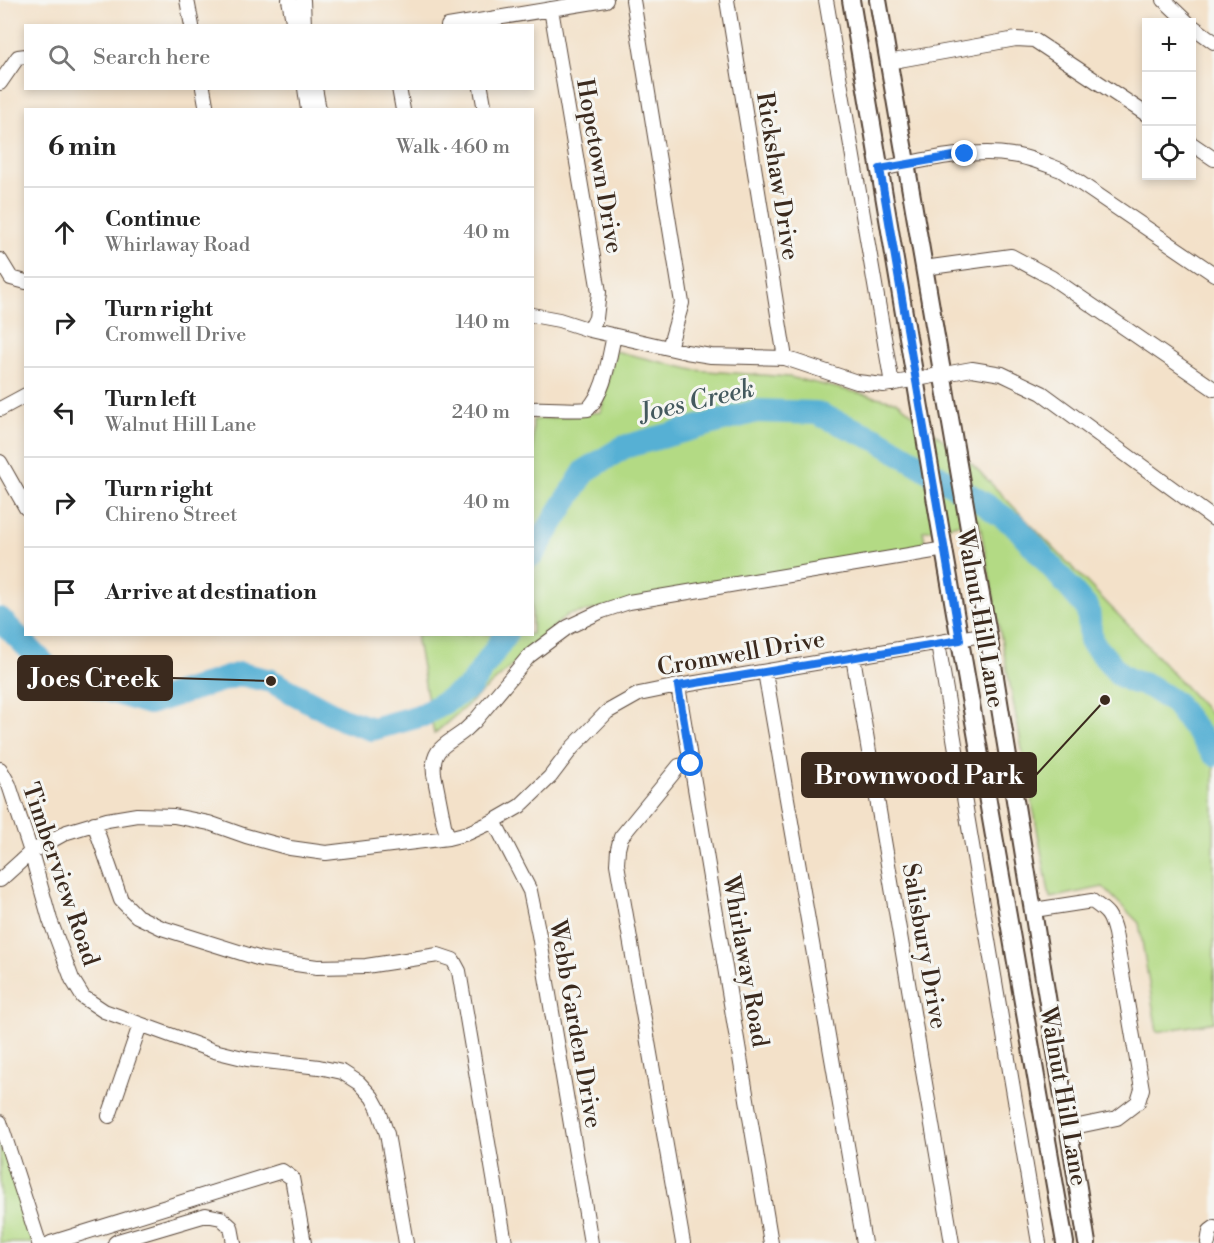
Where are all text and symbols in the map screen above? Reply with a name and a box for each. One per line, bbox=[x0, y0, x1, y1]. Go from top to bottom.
map controls bbox=[1142, 18, 1196, 180]
button: + bbox=[1142, 18, 1196, 72]
search box bbox=[24, 24, 534, 90]
icon: search bbox=[45, 41, 78, 74]
text: Search here bbox=[93, 44, 210, 71]
button: − bbox=[1142, 72, 1196, 126]
street label: Hopetown Drive bbox=[569, 76, 629, 256]
street label: Rickshaw Drive bbox=[749, 90, 805, 262]
button: locate bbox=[1142, 126, 1196, 180]
text: 6 min bbox=[48, 131, 116, 163]
text: Walk · 460 m bbox=[396, 135, 510, 160]
route end bbox=[951, 140, 977, 166]
text: Continue bbox=[105, 206, 201, 233]
icon: ahead bbox=[48, 216, 81, 249]
text: 40 m bbox=[463, 220, 510, 245]
text: Whirlaway Road bbox=[105, 233, 250, 258]
text: Turn right bbox=[105, 296, 213, 323]
icon: right bbox=[48, 306, 81, 339]
text: 140 m bbox=[455, 310, 510, 335]
text: Cromwell Drive bbox=[105, 323, 246, 348]
water label: Joes Creek bbox=[634, 372, 758, 430]
text: Turn left bbox=[105, 386, 196, 413]
icon: left bbox=[48, 396, 81, 429]
text: 240 m bbox=[452, 400, 510, 425]
text: Walnut Hill Lane bbox=[105, 413, 256, 438]
text: Turn right bbox=[105, 476, 213, 503]
icon: right bbox=[48, 486, 81, 519]
text: 40 m bbox=[463, 490, 510, 515]
text: Chireno Street bbox=[105, 503, 237, 528]
street label: Walnut Hill Lane bbox=[949, 525, 1011, 710]
icon: arrive bbox=[48, 576, 81, 609]
text: Arrive at destination bbox=[105, 579, 317, 606]
street label: Cromwell Drive bbox=[655, 624, 827, 683]
callout: Joes Creek bbox=[18, 656, 172, 700]
text: Joes Creek bbox=[27, 663, 161, 695]
route start bbox=[677, 750, 703, 776]
callout: Brownwood Park bbox=[802, 753, 1036, 797]
text: Brownwood Park bbox=[814, 760, 1025, 792]
street label: Timberview Road bbox=[15, 779, 106, 970]
street label: Salisbury Drive bbox=[895, 861, 953, 1031]
street label: Whirlaway Road bbox=[715, 872, 775, 1050]
street label: Webb Garden Drive bbox=[542, 917, 608, 1131]
street label: Walnut Hill Lane bbox=[1032, 1003, 1094, 1188]

